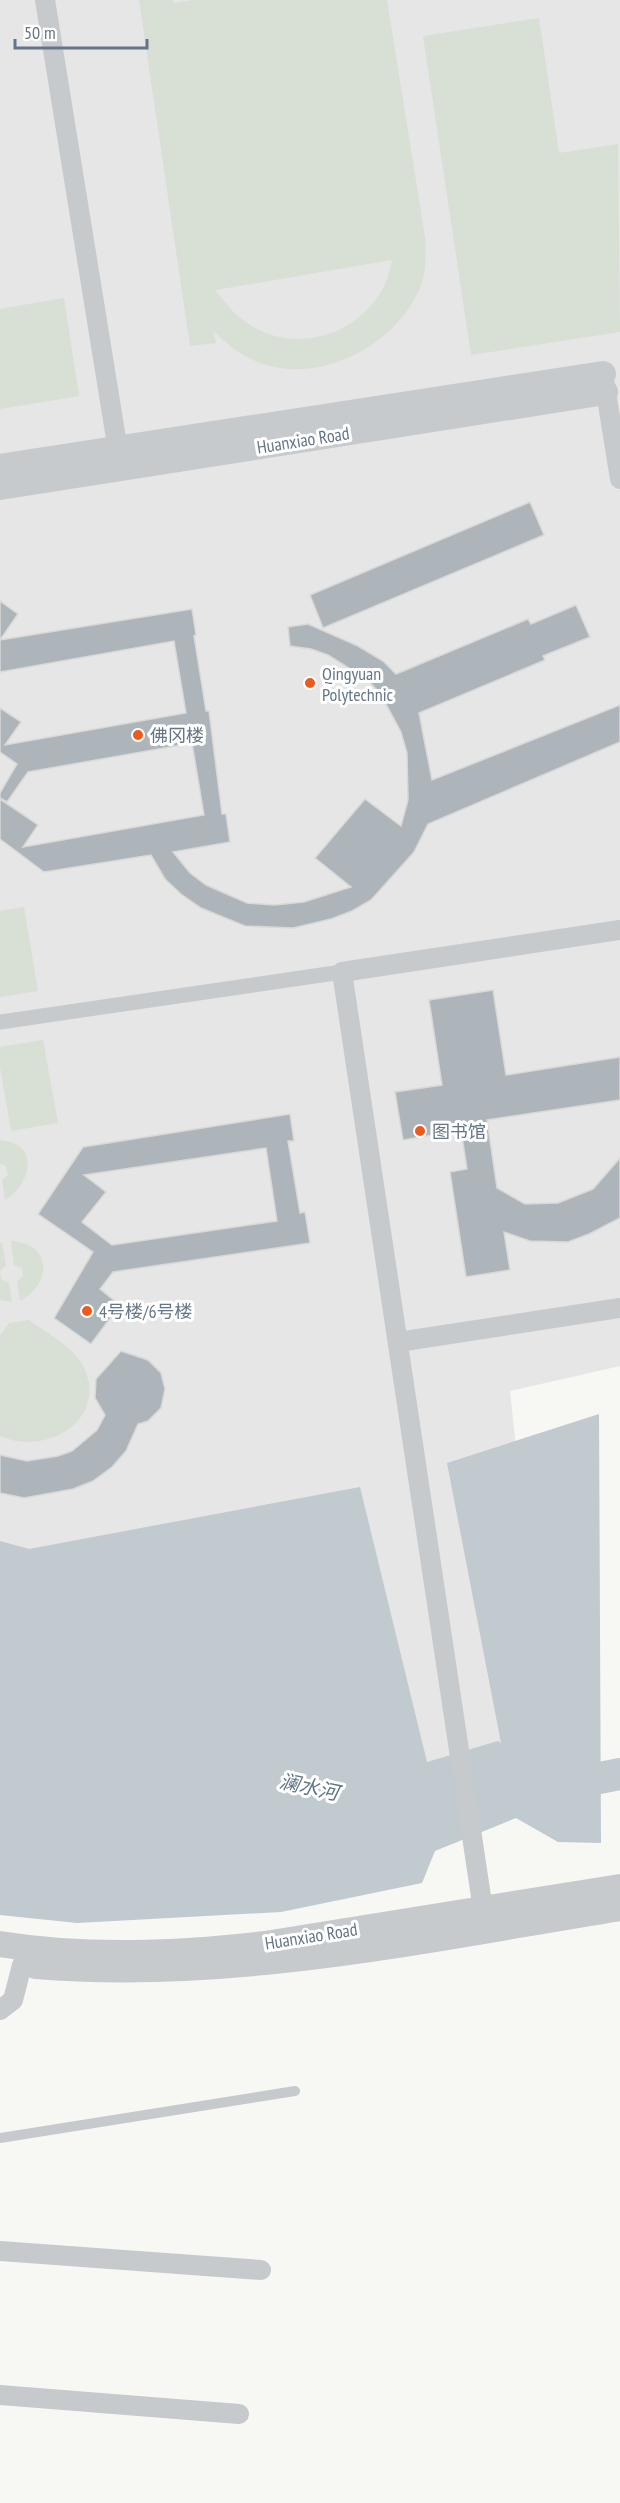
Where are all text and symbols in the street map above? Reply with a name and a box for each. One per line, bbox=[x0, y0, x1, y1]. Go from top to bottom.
scale bar bbox=[15, 12, 147, 50]
text: 50 m bbox=[24, 21, 56, 44]
street label: Huanxiao Road bbox=[255, 421, 351, 459]
place label: Qingyuan Polytechnic bbox=[322, 662, 394, 706]
marker: Qingyuan Polytechnic bbox=[303, 676, 317, 690]
place label: 佛冈楼 bbox=[150, 724, 204, 747]
marker: 佛冈楼 bbox=[131, 728, 145, 742]
place label: 图书馆 bbox=[432, 1120, 486, 1143]
marker: 图书馆 bbox=[413, 1124, 427, 1138]
place label: 4号楼/6号楼 bbox=[99, 1300, 193, 1323]
marker: 4号楼/6号楼 bbox=[80, 1304, 94, 1318]
water label: 澜水河 bbox=[277, 1768, 345, 1807]
street label: Huanxiao Road bbox=[263, 1917, 359, 1955]

